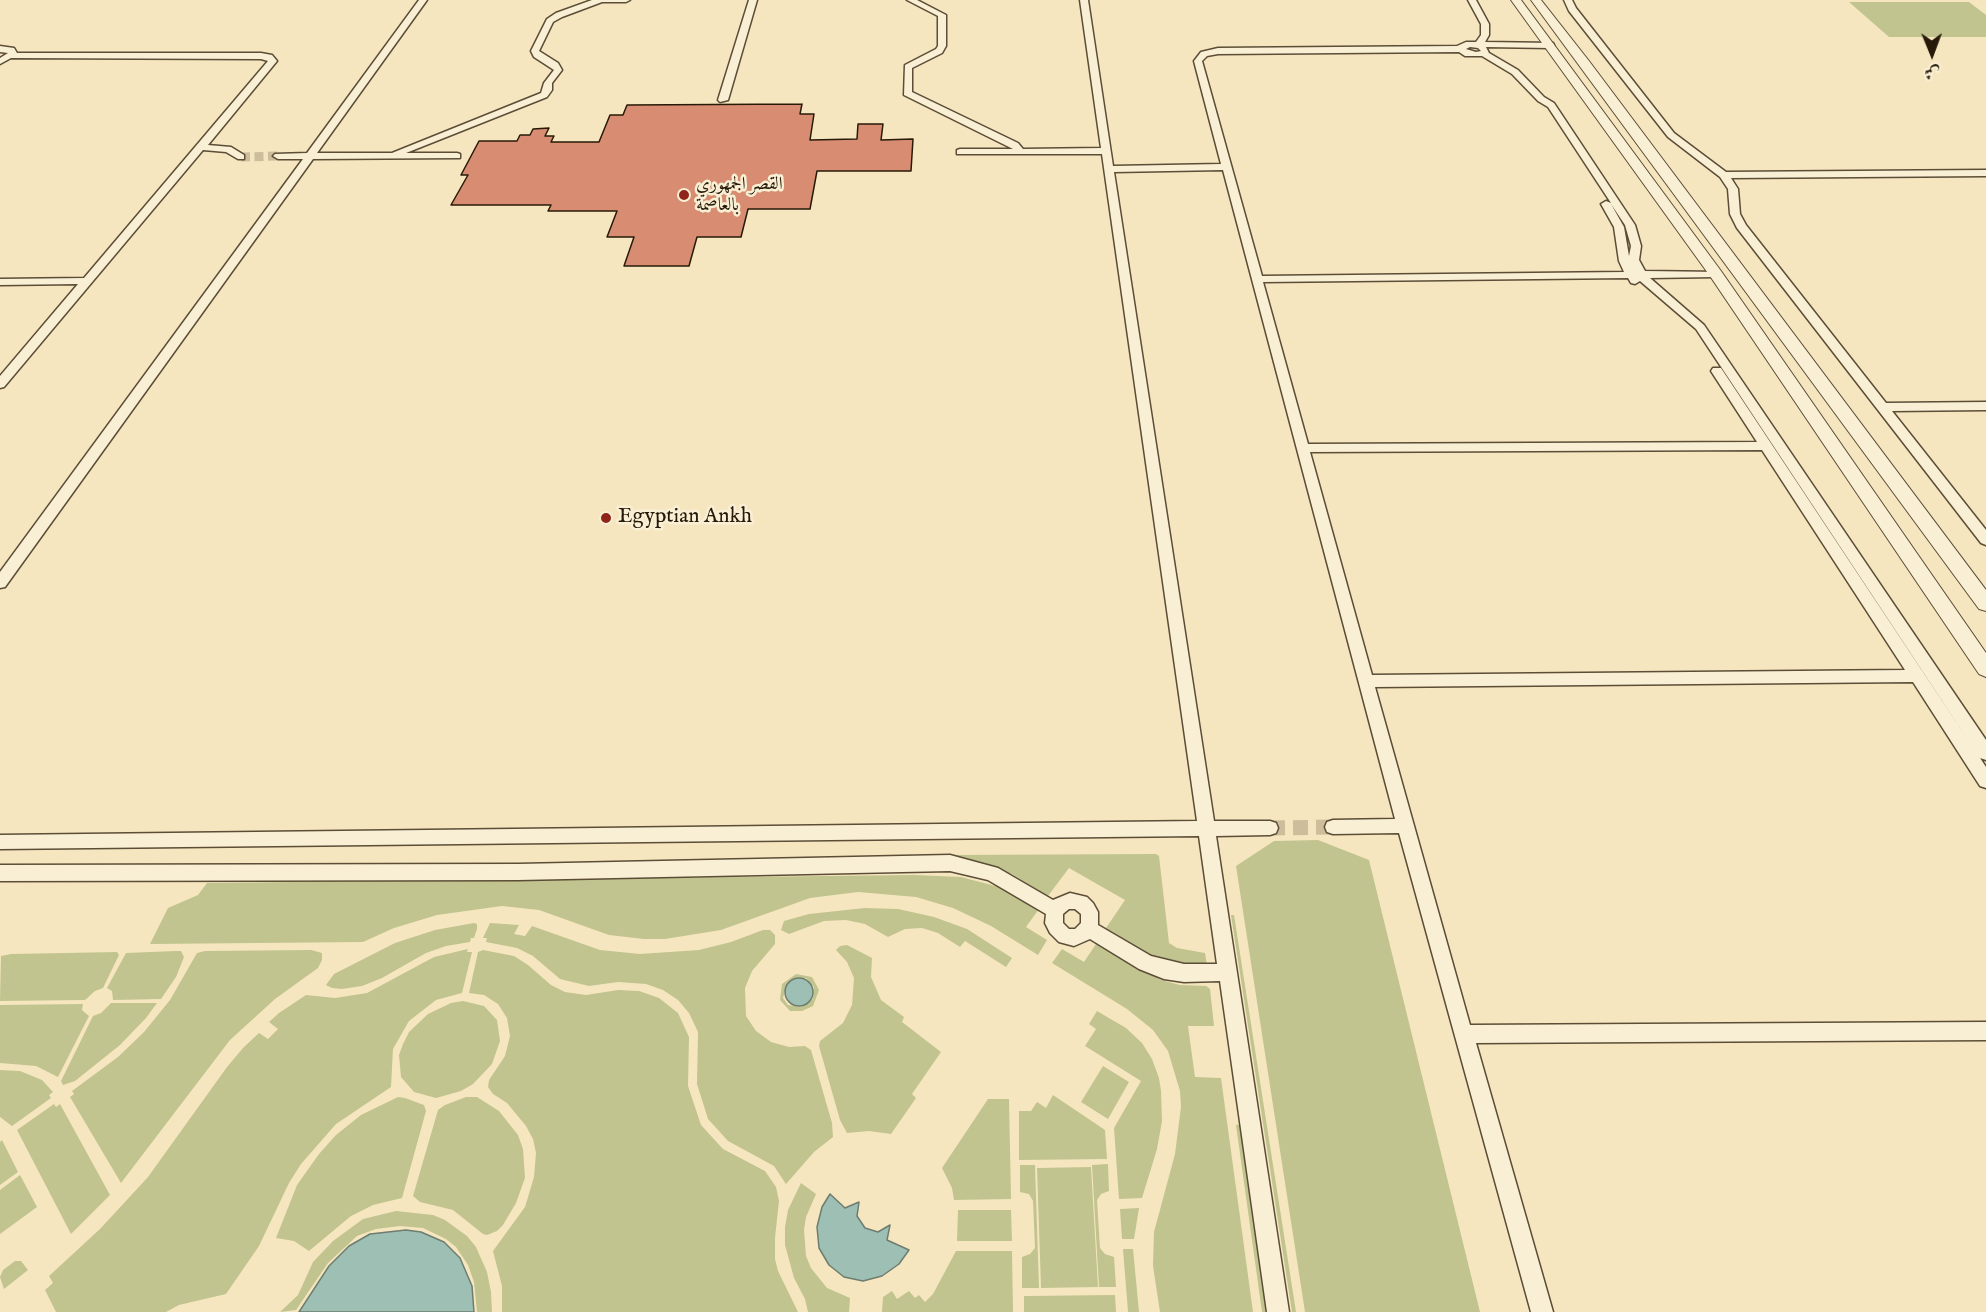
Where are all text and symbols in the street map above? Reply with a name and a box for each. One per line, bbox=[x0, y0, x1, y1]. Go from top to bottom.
north arrow bbox=[1902, 24, 1962, 84]
text: ش bbox=[1924, 62, 1940, 82]
place label: القصر الجمهوري بالعاصمة bbox=[696, 174, 783, 216]
marker: القصر الجمهوري بالعاصمة bbox=[677, 188, 691, 202]
place label: Egyptian Ankh bbox=[618, 505, 752, 531]
marker: Egyptian Ankh bbox=[599, 511, 613, 525]

